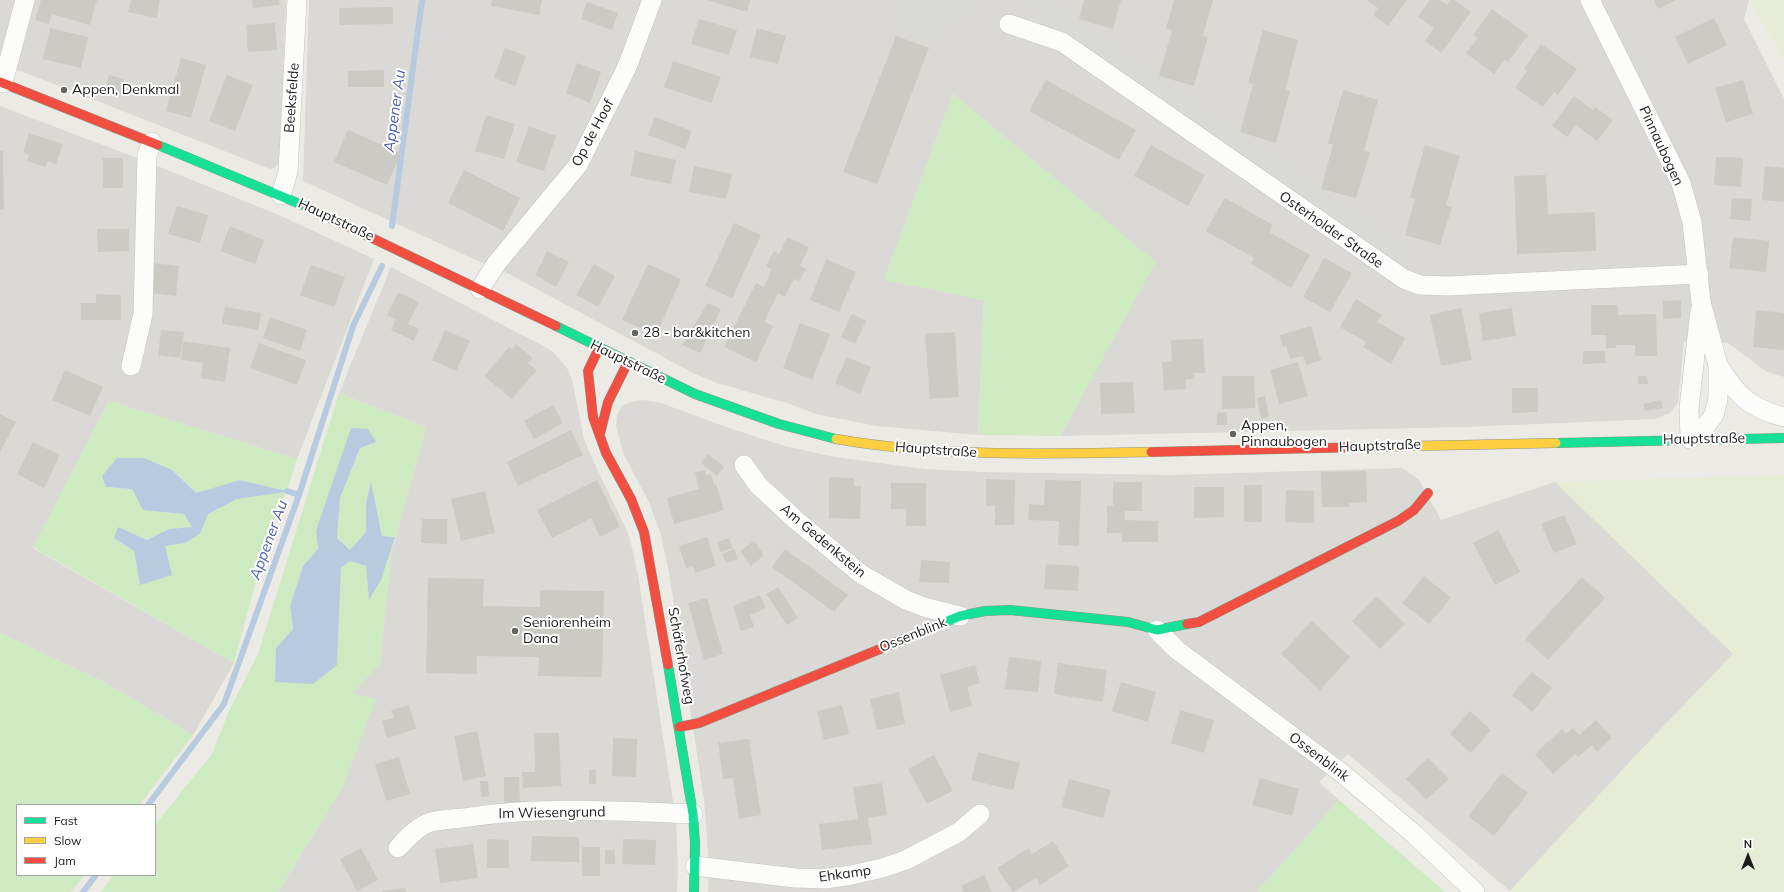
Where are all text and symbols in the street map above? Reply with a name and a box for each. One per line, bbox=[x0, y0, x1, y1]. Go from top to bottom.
street label: Beeksfelde bbox=[281, 62, 303, 134]
water label: Appener Au bbox=[380, 69, 410, 153]
place label: Appen, Denkmal bbox=[72, 82, 179, 98]
marker: Appen, Denkmal bbox=[59, 85, 69, 95]
street label: Op de Hoof bbox=[568, 96, 618, 170]
street label: Pinnaubogen bbox=[1635, 103, 1687, 189]
street label: Osterholder Straße bbox=[1276, 188, 1386, 272]
street label: Hauptstraße bbox=[295, 195, 377, 245]
place label: 28 - bar&kitchen bbox=[643, 325, 751, 341]
marker: 28 - bar&kitchen bbox=[630, 328, 640, 338]
street label: Hauptstraße bbox=[587, 336, 669, 388]
place label: Appen, Pinnaubogen bbox=[1241, 418, 1327, 450]
marker: Appen, Pinnaubogen bbox=[1228, 429, 1238, 439]
street label: Hauptstraße bbox=[1663, 430, 1745, 448]
street label: Hauptstraße bbox=[1339, 436, 1421, 456]
street label: Hauptstraße bbox=[894, 439, 978, 461]
water label: Appener Au bbox=[246, 498, 292, 582]
street label: Am Gedenkstein bbox=[777, 500, 869, 582]
street label: Schäferhofweg bbox=[664, 606, 698, 706]
street label: Ossenblink bbox=[877, 614, 949, 656]
place label: Seniorenheim Dana bbox=[523, 615, 611, 648]
marker: Seniorenheim Dana bbox=[510, 626, 520, 636]
street label: Ossenblink bbox=[1286, 729, 1352, 785]
legend bbox=[16, 804, 156, 876]
street label: Im Wiesengrund bbox=[498, 804, 606, 822]
text: Fast bbox=[54, 813, 78, 828]
text: Slow bbox=[54, 833, 82, 848]
north arrow bbox=[1728, 836, 1768, 876]
text: N bbox=[1744, 837, 1752, 851]
text: Jam bbox=[54, 853, 76, 868]
street label: Ehkamp bbox=[818, 862, 872, 886]

